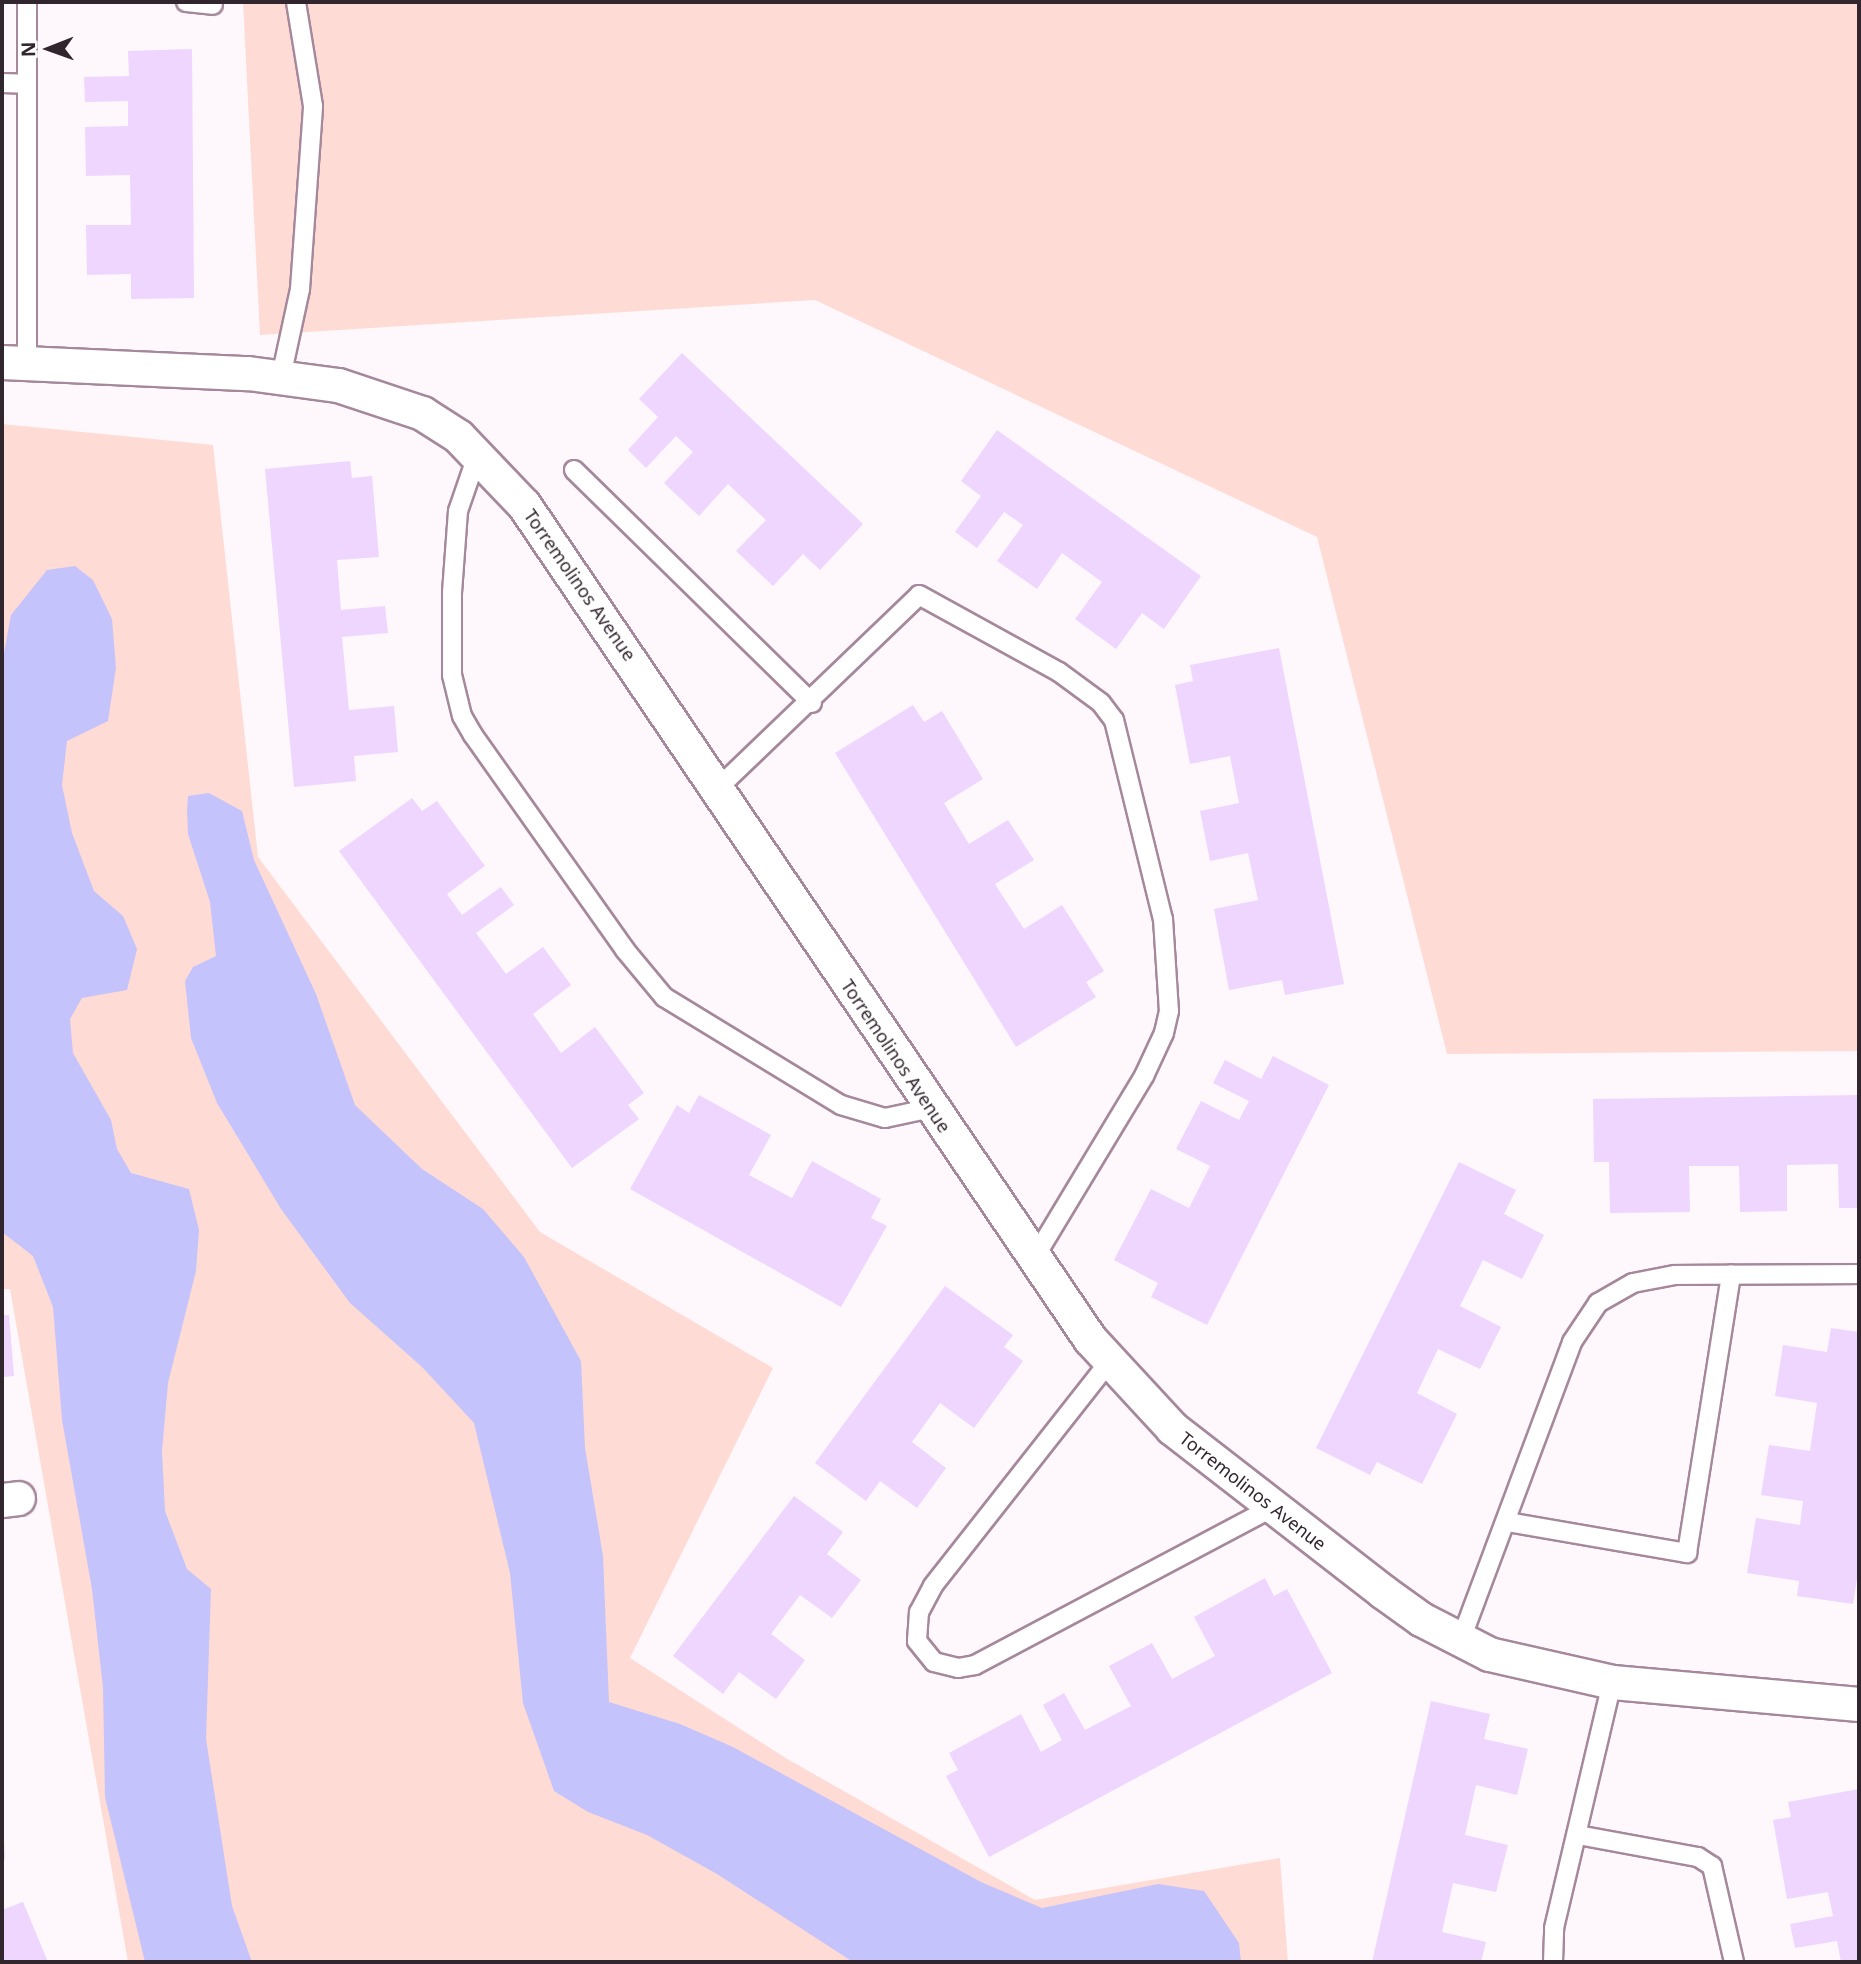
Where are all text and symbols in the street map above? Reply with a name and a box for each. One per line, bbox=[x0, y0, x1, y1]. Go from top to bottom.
north arrow bbox=[14, 14, 84, 84]
text: N bbox=[15, 41, 41, 57]
street label: Torremolinos Avenue bbox=[520, 505, 640, 665]
street label: Torremolinos Avenue bbox=[837, 975, 955, 1137]
street label: Torremolinos Avenue bbox=[1176, 1427, 1330, 1555]

